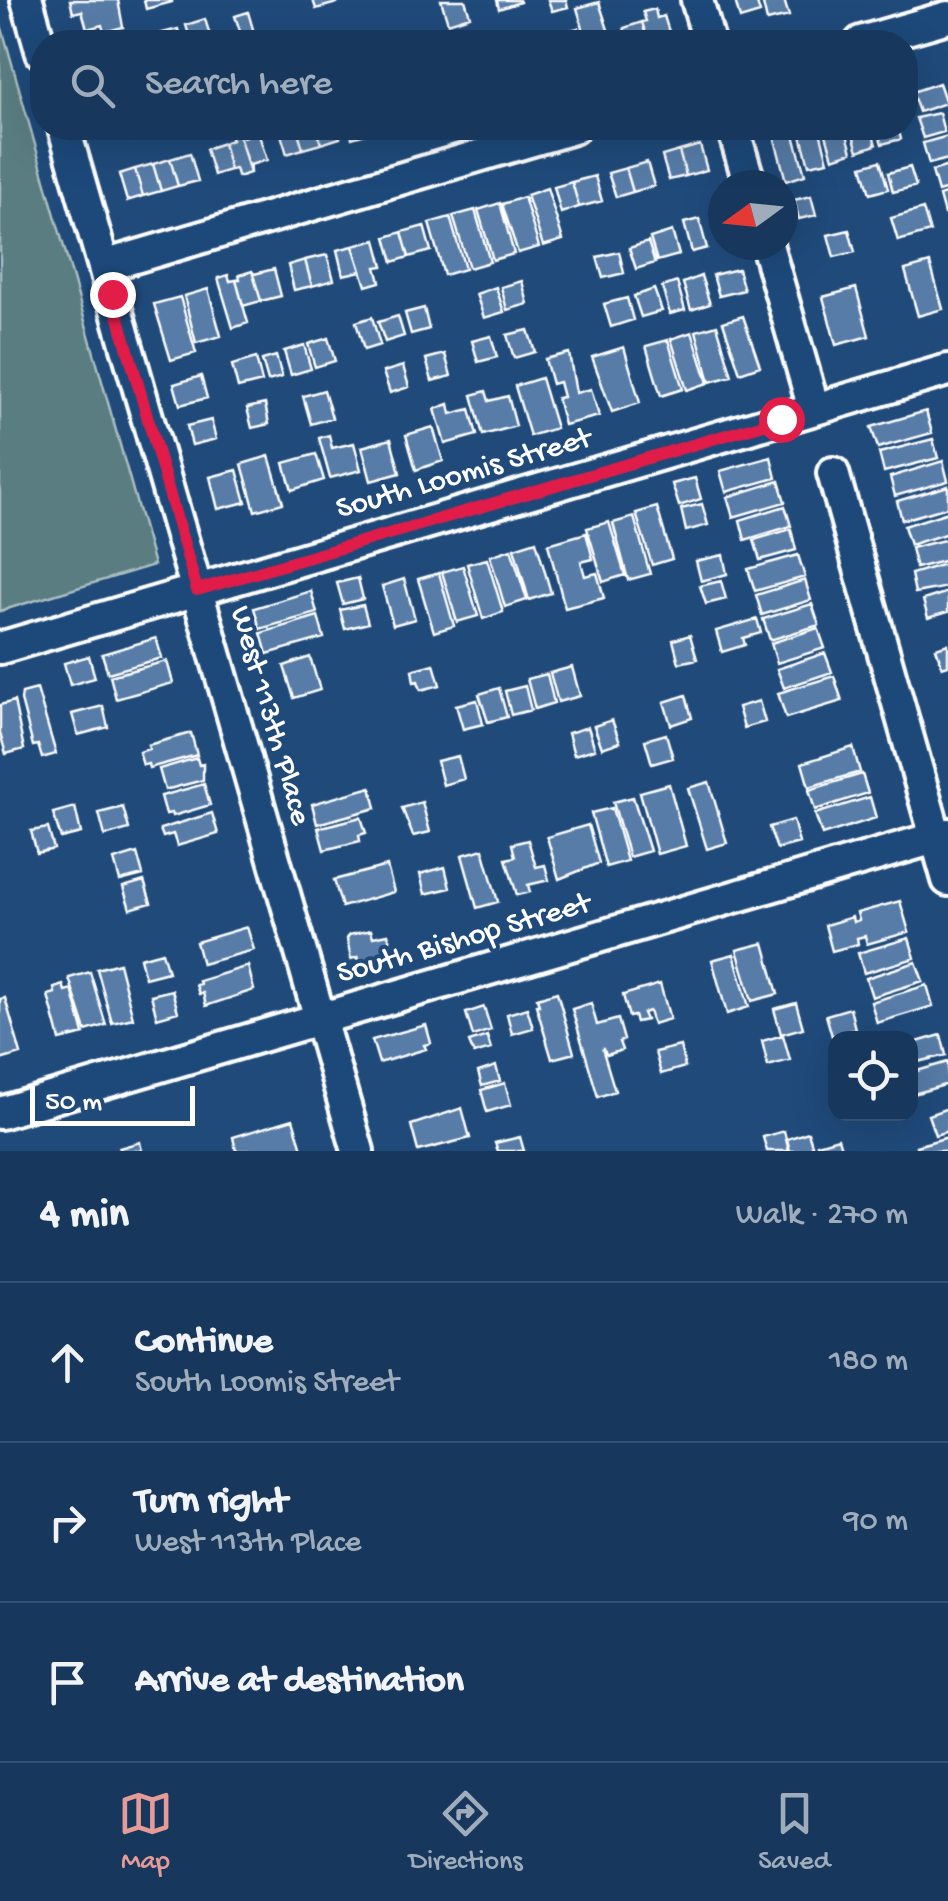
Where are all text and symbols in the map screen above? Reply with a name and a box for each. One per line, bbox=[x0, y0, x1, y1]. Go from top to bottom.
search box bbox=[30, 30, 918, 140]
icon: search bbox=[65, 58, 120, 113]
text: Search here bbox=[145, 63, 332, 107]
north arrow bbox=[708, 170, 798, 260]
route end bbox=[90, 272, 136, 318]
route start bbox=[759, 397, 805, 443]
street label: South Loomis Street bbox=[332, 420, 599, 530]
street label: West 113th Place bbox=[220, 602, 319, 830]
street label: South Bishop Street bbox=[333, 885, 598, 994]
map controls bbox=[828, 1031, 918, 1121]
button: locate bbox=[828, 1031, 918, 1121]
scale bar bbox=[30, 1081, 195, 1126]
text: 50 m bbox=[45, 1087, 102, 1120]
text: 4 min bbox=[40, 1192, 129, 1241]
text: Walk · 270 m bbox=[736, 1197, 908, 1235]
text: Continue bbox=[135, 1321, 273, 1365]
icon: ahead bbox=[40, 1335, 95, 1390]
text: 180 m bbox=[829, 1343, 908, 1381]
text: South Loomis Street bbox=[135, 1365, 399, 1403]
text: Turn right bbox=[135, 1481, 287, 1525]
icon: right bbox=[40, 1495, 95, 1550]
text: 90 m bbox=[844, 1503, 908, 1541]
text: West 113th Place bbox=[135, 1525, 361, 1563]
icon: arrive bbox=[40, 1655, 95, 1710]
text: Arrive at destination bbox=[135, 1660, 464, 1704]
tab: Map bbox=[118, 1786, 173, 1879]
tab: Directions bbox=[409, 1786, 523, 1879]
tab: Saved bbox=[758, 1786, 830, 1879]

